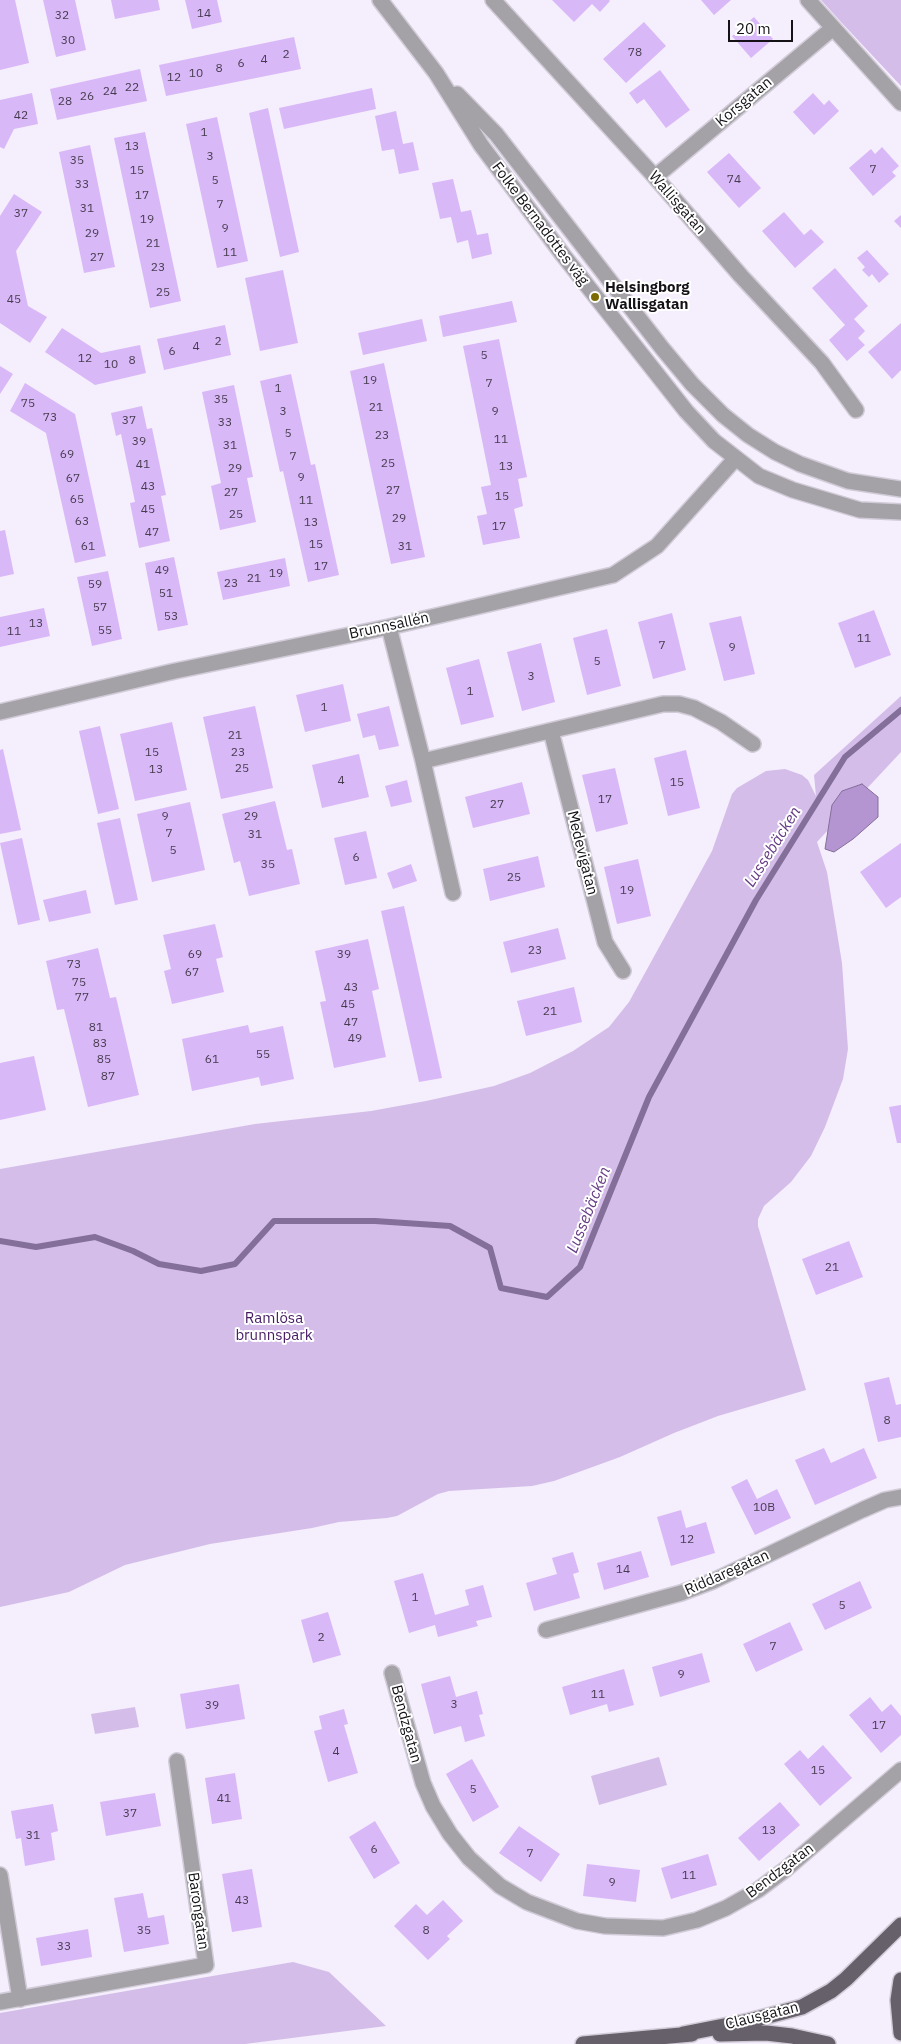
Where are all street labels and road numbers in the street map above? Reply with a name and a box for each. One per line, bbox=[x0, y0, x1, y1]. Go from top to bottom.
street label: Korsgatan bbox=[712, 73, 776, 131]
street label: Folke Bernadottes väg bbox=[488, 159, 592, 289]
street label: Wallisgatan bbox=[645, 168, 709, 238]
street label: Brunnsallén bbox=[348, 609, 430, 643]
street label: Medevigatan bbox=[563, 809, 601, 897]
street label: Riddaregatan bbox=[682, 1546, 772, 1600]
street label: Bendzgatan bbox=[387, 1683, 425, 1765]
street label: Bendzgatan bbox=[743, 1840, 817, 1902]
street label: Barongatan bbox=[184, 1871, 212, 1951]
street label: Clausgatan bbox=[724, 1998, 800, 2034]

